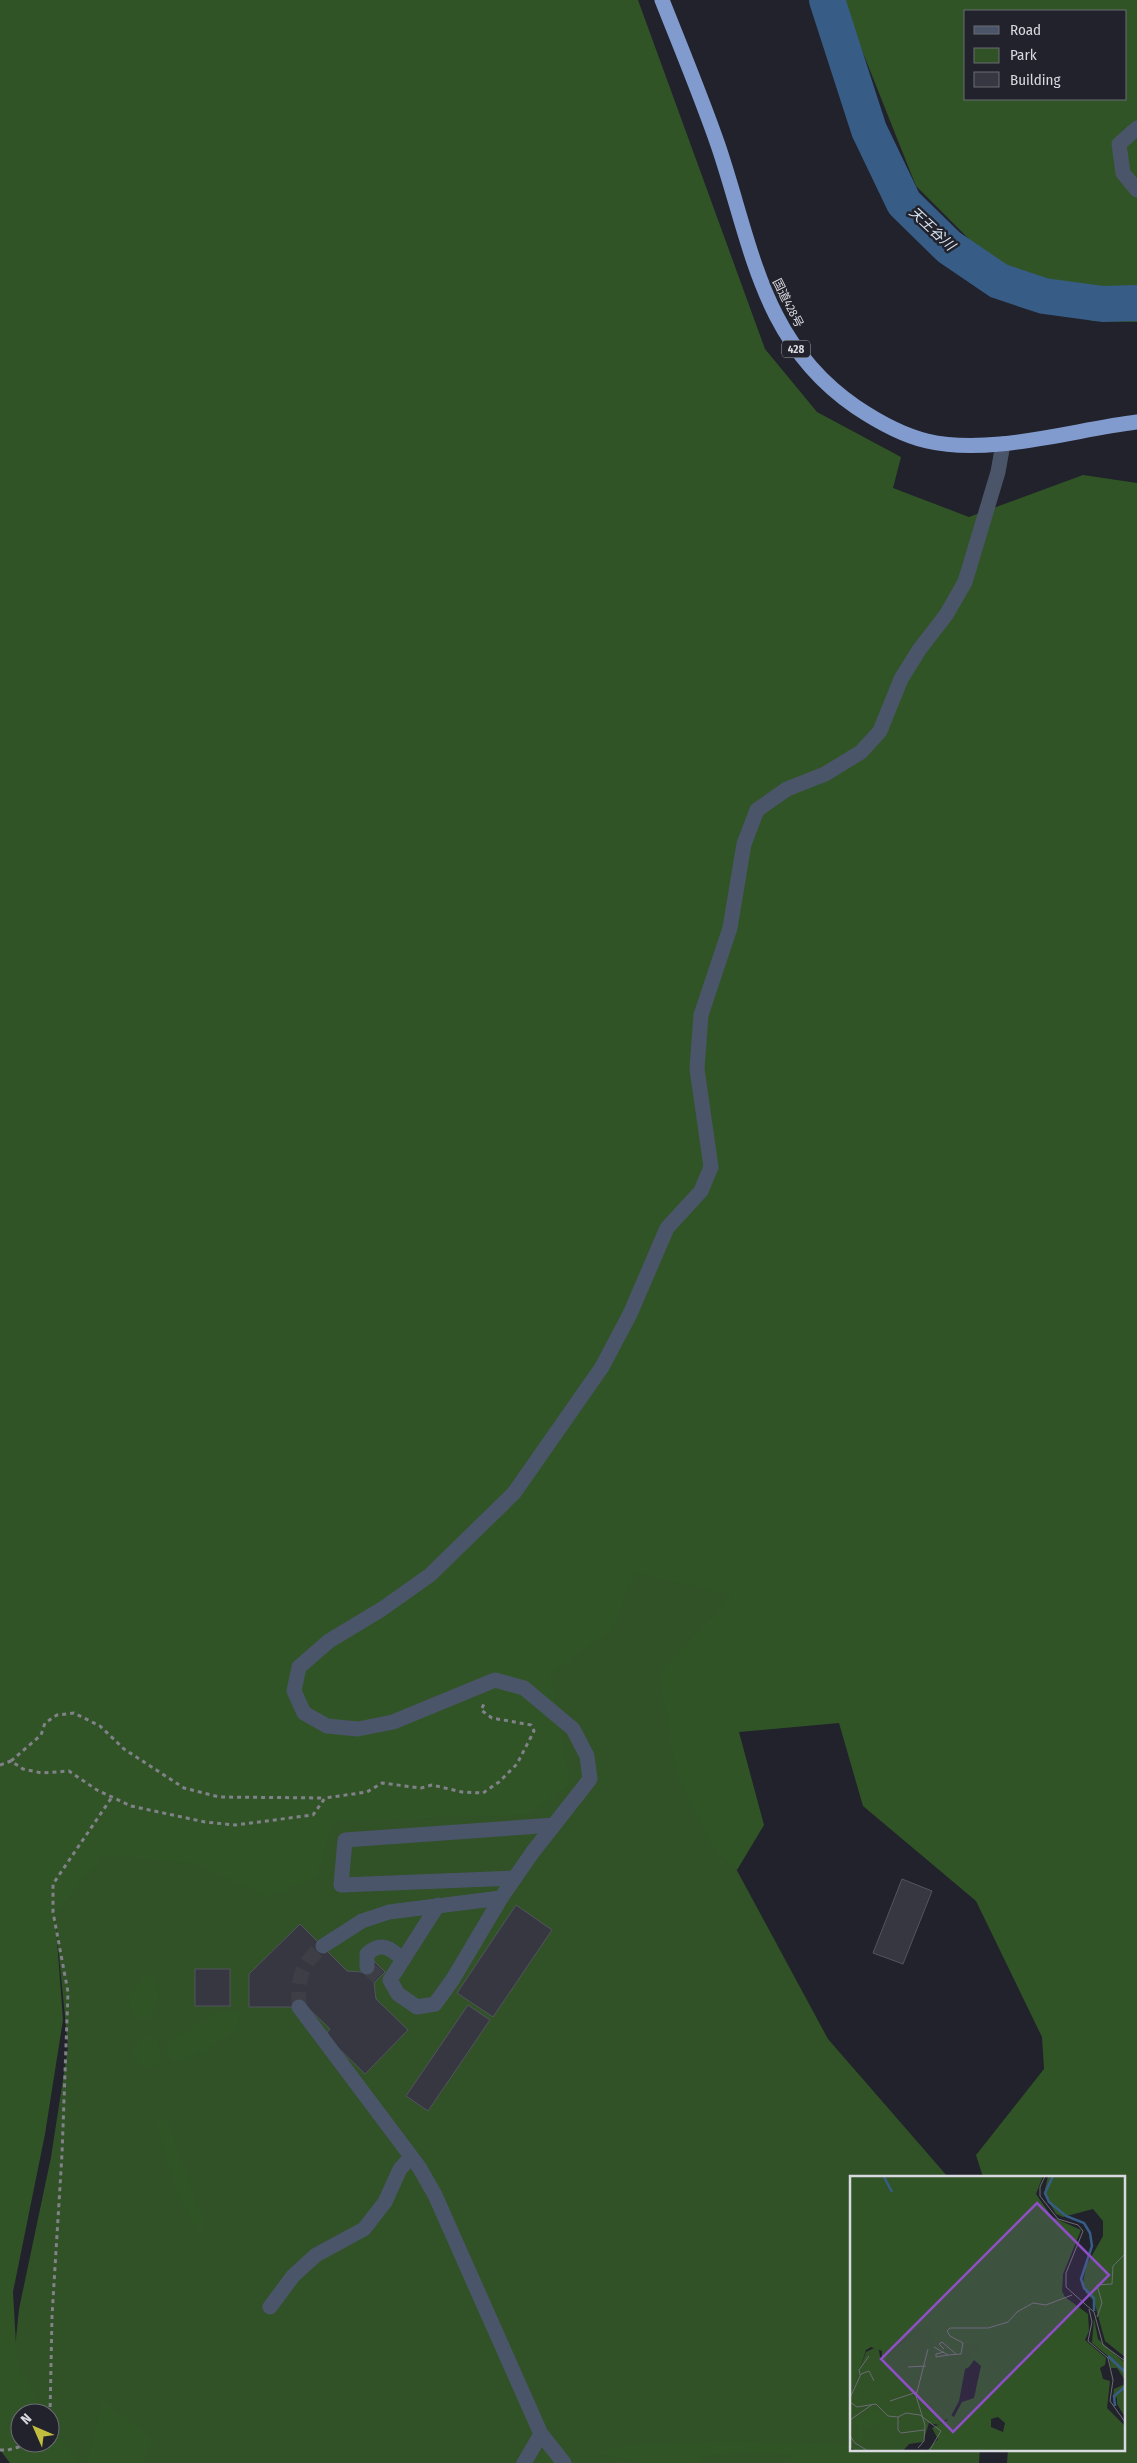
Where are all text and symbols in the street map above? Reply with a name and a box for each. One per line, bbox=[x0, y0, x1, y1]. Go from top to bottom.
legend bbox=[964, 10, 1127, 100]
text: Road bbox=[1010, 21, 1041, 39]
text: Park bbox=[1010, 46, 1037, 64]
text: Building bbox=[1010, 71, 1061, 89]
water label: 天王谷川 bbox=[906, 204, 960, 256]
street label: 国道428号 bbox=[770, 276, 806, 330]
road number: 428 bbox=[782, 340, 810, 358]
inset map bbox=[850, 2176, 1124, 2450]
north arrow bbox=[10, 2403, 60, 2453]
text: N bbox=[17, 2410, 35, 2428]

